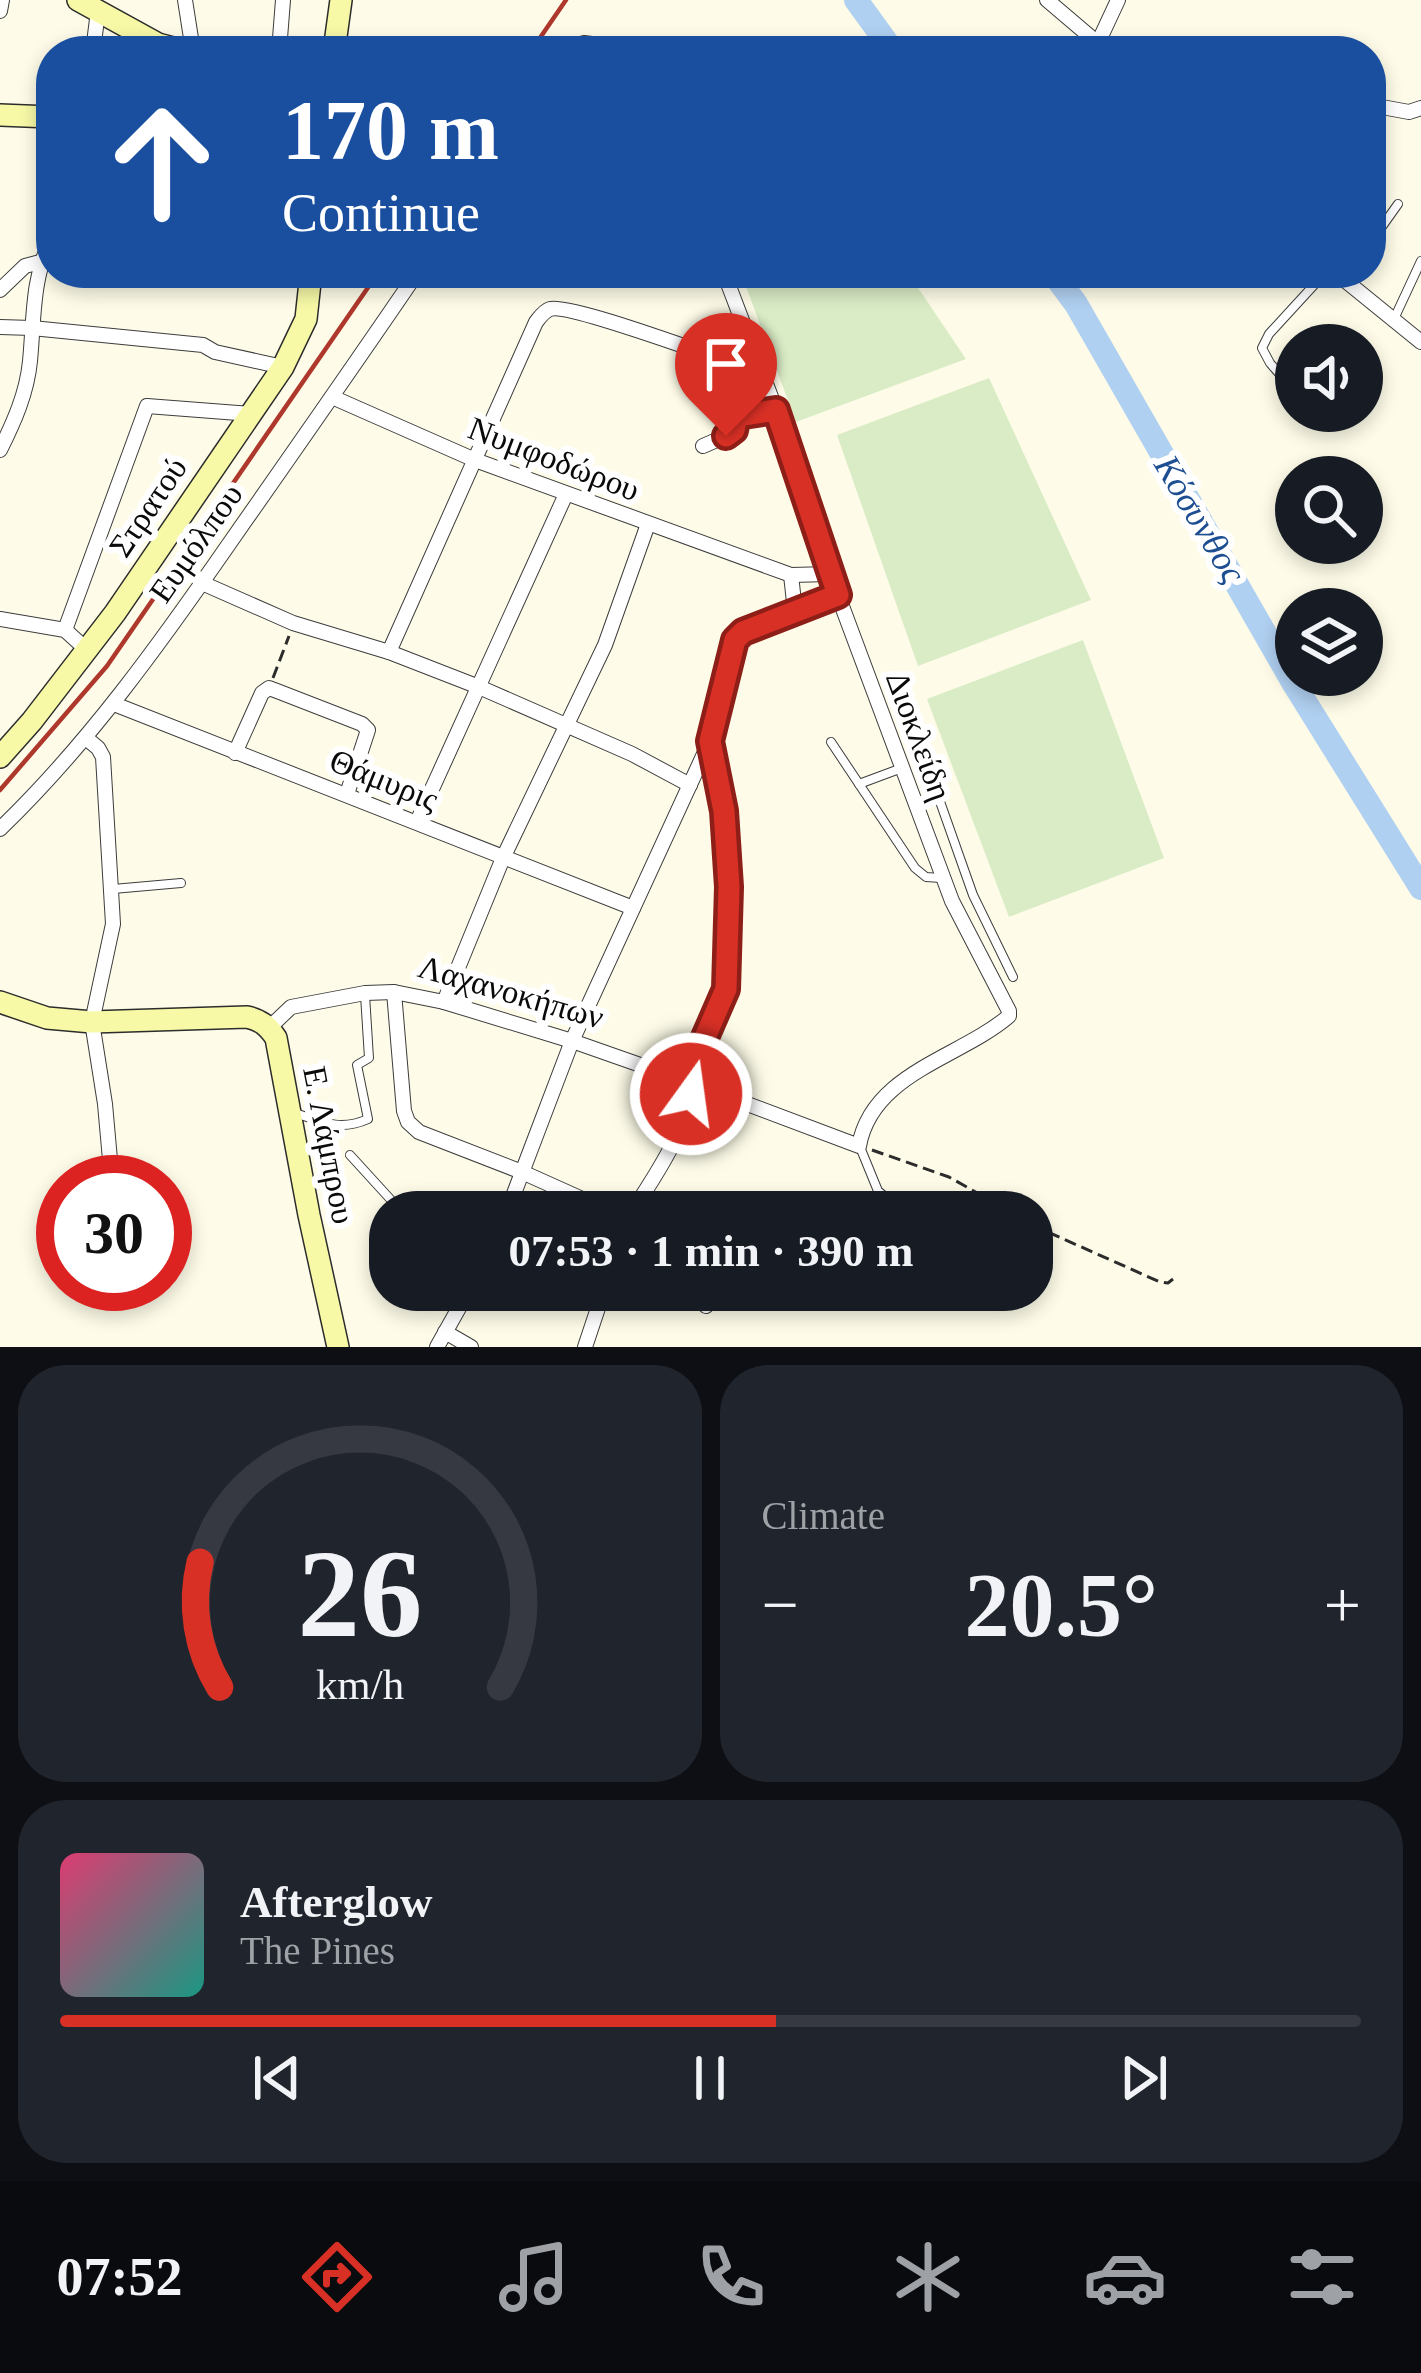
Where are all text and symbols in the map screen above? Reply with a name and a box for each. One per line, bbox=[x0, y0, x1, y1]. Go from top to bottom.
icon: ahead bbox=[84, 84, 240, 240]
text: 170 m bbox=[282, 84, 499, 177]
text: Continue bbox=[282, 183, 480, 243]
pin bbox=[675, 313, 777, 436]
map controls bbox=[1275, 324, 1383, 696]
button: sound bbox=[1275, 324, 1383, 432]
icon: arrive bbox=[693, 331, 759, 397]
street label: Νυμφοδώρου bbox=[464, 410, 644, 508]
water label: Κόσυνθος bbox=[1146, 447, 1254, 590]
street label: Στρατού bbox=[102, 451, 194, 563]
button: search bbox=[1275, 456, 1383, 564]
street label: Ευμόλπου bbox=[142, 477, 250, 609]
button: layers bbox=[1275, 588, 1383, 696]
street label: Διοκλείδη bbox=[879, 667, 959, 805]
street label: Θάμυρις bbox=[325, 742, 443, 818]
street label: Λαχανοκήπων bbox=[414, 948, 608, 1036]
position arrow bbox=[628, 1031, 754, 1157]
street label: Ε. Λάμπρου bbox=[296, 1063, 362, 1227]
speed limit sign: 30 bbox=[36, 1155, 192, 1311]
text: 07:53 · 1 min · 390 m bbox=[509, 1226, 914, 1276]
text: Climate bbox=[762, 1494, 885, 1537]
text: 26 bbox=[297, 1525, 422, 1663]
text: 20.5° bbox=[965, 1556, 1158, 1655]
text: − bbox=[762, 1568, 799, 1641]
text: + bbox=[1324, 1568, 1361, 1641]
text: km/h bbox=[316, 1660, 404, 1707]
text: Afterglow bbox=[240, 1877, 432, 1927]
text: The Pines bbox=[240, 1929, 395, 1972]
icon: previous bbox=[244, 2045, 310, 2111]
icon: pause bbox=[677, 2045, 743, 2111]
icon: next bbox=[1111, 2045, 1177, 2111]
icon: directions bbox=[295, 2235, 379, 2319]
icon: music bbox=[492, 2235, 576, 2319]
icon: phone bbox=[689, 2235, 773, 2319]
icon: climate bbox=[886, 2235, 970, 2319]
icon: car bbox=[1083, 2235, 1167, 2319]
icon: filters bbox=[1280, 2235, 1364, 2319]
text: 07:52 bbox=[57, 2247, 182, 2307]

